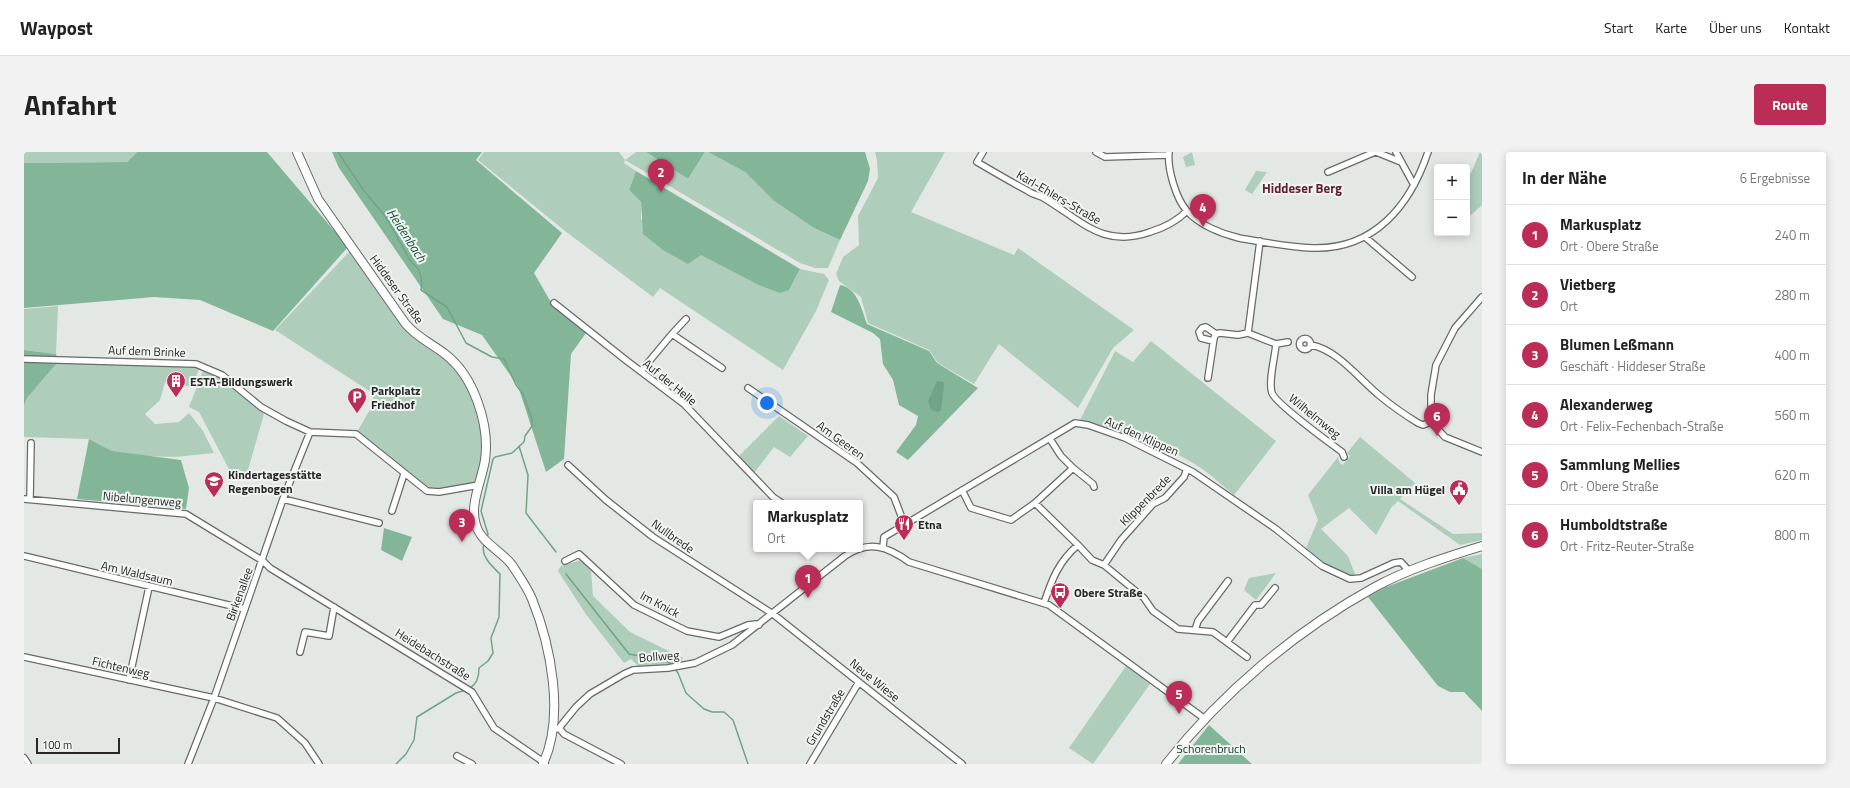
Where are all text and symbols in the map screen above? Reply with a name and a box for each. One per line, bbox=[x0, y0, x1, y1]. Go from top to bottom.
text: Waypost bbox=[20, 13, 93, 42]
text: Start bbox=[1604, 17, 1633, 38]
text: Karte bbox=[1655, 17, 1687, 38]
text: Über uns bbox=[1709, 17, 1762, 38]
text: Kontakt bbox=[1784, 17, 1830, 38]
text: Anfahrt bbox=[24, 83, 117, 126]
button: Route bbox=[1754, 84, 1826, 125]
pin: 2 bbox=[648, 159, 674, 192]
map controls bbox=[1434, 164, 1470, 236]
button: + bbox=[1434, 164, 1470, 200]
street label: Karl-Ehlers-Straße bbox=[1013, 165, 1105, 229]
text: In der Nähe bbox=[1522, 165, 1607, 191]
text: 6 Ergebnisse bbox=[1740, 168, 1810, 188]
district label: Hiddeser Berg bbox=[1262, 178, 1342, 198]
pin: 4 bbox=[1190, 194, 1216, 227]
button: − bbox=[1434, 200, 1470, 236]
water label: Heidenbach bbox=[382, 204, 432, 266]
text: Markusplatz bbox=[1560, 213, 1641, 236]
text: 1 bbox=[1531, 225, 1539, 245]
text: 240 m bbox=[1774, 225, 1810, 245]
text: Ort · Obere Straße bbox=[1560, 236, 1659, 256]
street label: Hiddeser Straße bbox=[365, 250, 429, 328]
text: Vietberg bbox=[1560, 273, 1615, 296]
text: 2 bbox=[1531, 285, 1539, 305]
text: 280 m bbox=[1774, 285, 1810, 305]
text: Ort bbox=[1560, 296, 1578, 316]
text: Blumen Leßmann bbox=[1560, 333, 1674, 356]
street label: Auf dem Brinke bbox=[108, 340, 186, 362]
text: 3 bbox=[1531, 345, 1539, 365]
text: 400 m bbox=[1774, 345, 1810, 365]
street label: Auf der Helle bbox=[639, 354, 701, 410]
text: Geschäft · Hiddeser Straße bbox=[1560, 356, 1706, 376]
building icon: ESTA-Bildungswerk bbox=[165, 370, 187, 398]
place label: ESTA-Bildungswerk bbox=[190, 372, 294, 391]
place label: Parkplatz Friedhof bbox=[371, 381, 421, 414]
parking icon: Parkplatz Friedhof bbox=[346, 386, 368, 414]
street label: Wilhelmweg bbox=[1285, 389, 1345, 443]
your location bbox=[757, 393, 777, 413]
text: Alexanderweg bbox=[1560, 393, 1653, 416]
pin: 6 bbox=[1424, 403, 1450, 436]
text: 4 bbox=[1531, 405, 1539, 425]
text: 560 m bbox=[1774, 405, 1810, 425]
street label: Auf den Klippen bbox=[1102, 411, 1182, 461]
street label: Am Geeren bbox=[813, 416, 869, 464]
text: Ort · Felix-Fechenbach-Straße bbox=[1560, 416, 1724, 436]
text: Sammlung Mellies bbox=[1560, 453, 1680, 476]
place label: Kindertagesstätte Regenbogen bbox=[228, 465, 322, 498]
text: 5 bbox=[1531, 465, 1539, 485]
text: 620 m bbox=[1774, 465, 1810, 485]
school or university icon: Kindertagesstätte Regenbogen bbox=[203, 470, 225, 498]
street label: Klippenbrede bbox=[1115, 470, 1175, 530]
text: Ort · Obere Straße bbox=[1560, 476, 1659, 496]
public building icon: Villa am Hügel bbox=[1448, 478, 1470, 506]
place label: Villa am Hügel bbox=[1370, 480, 1445, 499]
street label: Nibelungenweg bbox=[102, 486, 182, 512]
popup bbox=[753, 500, 863, 552]
text: Markusplatz bbox=[767, 505, 849, 528]
pin: 3 bbox=[449, 509, 475, 542]
restaurant icon: Etna bbox=[893, 513, 915, 541]
text: Humboldtstraße bbox=[1560, 513, 1668, 536]
street label: Nullbrede bbox=[648, 514, 698, 558]
place label: Etna bbox=[918, 515, 942, 534]
text: 6 bbox=[1531, 525, 1539, 545]
text: 800 m bbox=[1774, 525, 1810, 545]
text: Ort bbox=[767, 528, 785, 548]
text: Ort · Fritz-Reuter-Straße bbox=[1560, 536, 1694, 556]
street label: Am Waldsaum bbox=[99, 555, 175, 591]
street label: Birkenallee bbox=[221, 564, 257, 624]
pin: 1 bbox=[795, 565, 821, 598]
bus stop icon: Obere Straße bbox=[1049, 581, 1071, 609]
place label: Obere Straße bbox=[1074, 583, 1143, 602]
street label: Im Knick bbox=[637, 586, 683, 622]
street label: Heidebachstraße bbox=[391, 623, 475, 685]
street label: Bollweg bbox=[638, 645, 680, 667]
street label: Fichtenweg bbox=[90, 651, 152, 683]
street label: Neue Wiese bbox=[846, 654, 904, 706]
pin: 5 bbox=[1166, 681, 1192, 714]
street label: Grundstraße bbox=[800, 685, 850, 749]
scale bar bbox=[36, 736, 120, 755]
text: 100 m bbox=[42, 737, 72, 753]
park label: Schorenbruch bbox=[1176, 739, 1246, 758]

